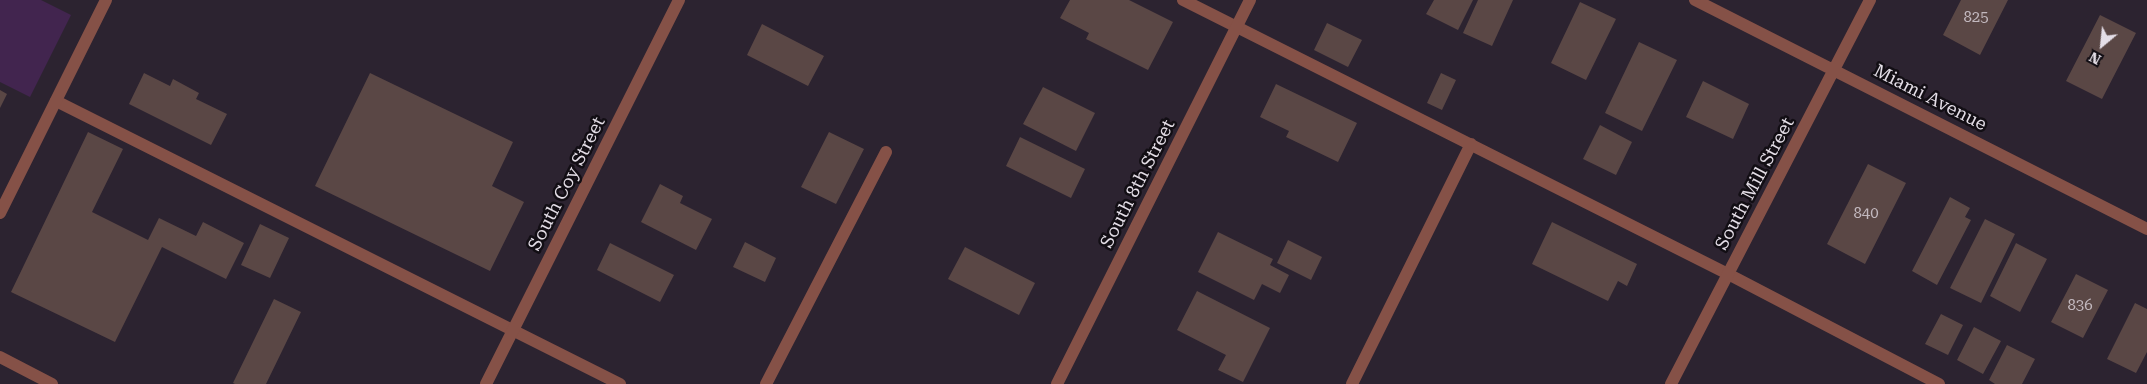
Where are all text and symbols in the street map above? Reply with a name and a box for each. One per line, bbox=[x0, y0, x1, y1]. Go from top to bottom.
house number: 825 bbox=[1963, 9, 1989, 27]
north arrow bbox=[2077, 20, 2127, 70]
text: N bbox=[2086, 49, 2103, 68]
street label: Miami Avenue bbox=[1870, 60, 1990, 136]
street label: South Coy Street bbox=[524, 114, 610, 254]
street label: South Mill Street bbox=[1711, 114, 1799, 254]
street label: South 8th Street bbox=[1096, 116, 1180, 252]
house number: 840 bbox=[1853, 205, 1879, 223]
house number: 836 bbox=[2067, 297, 2093, 315]

